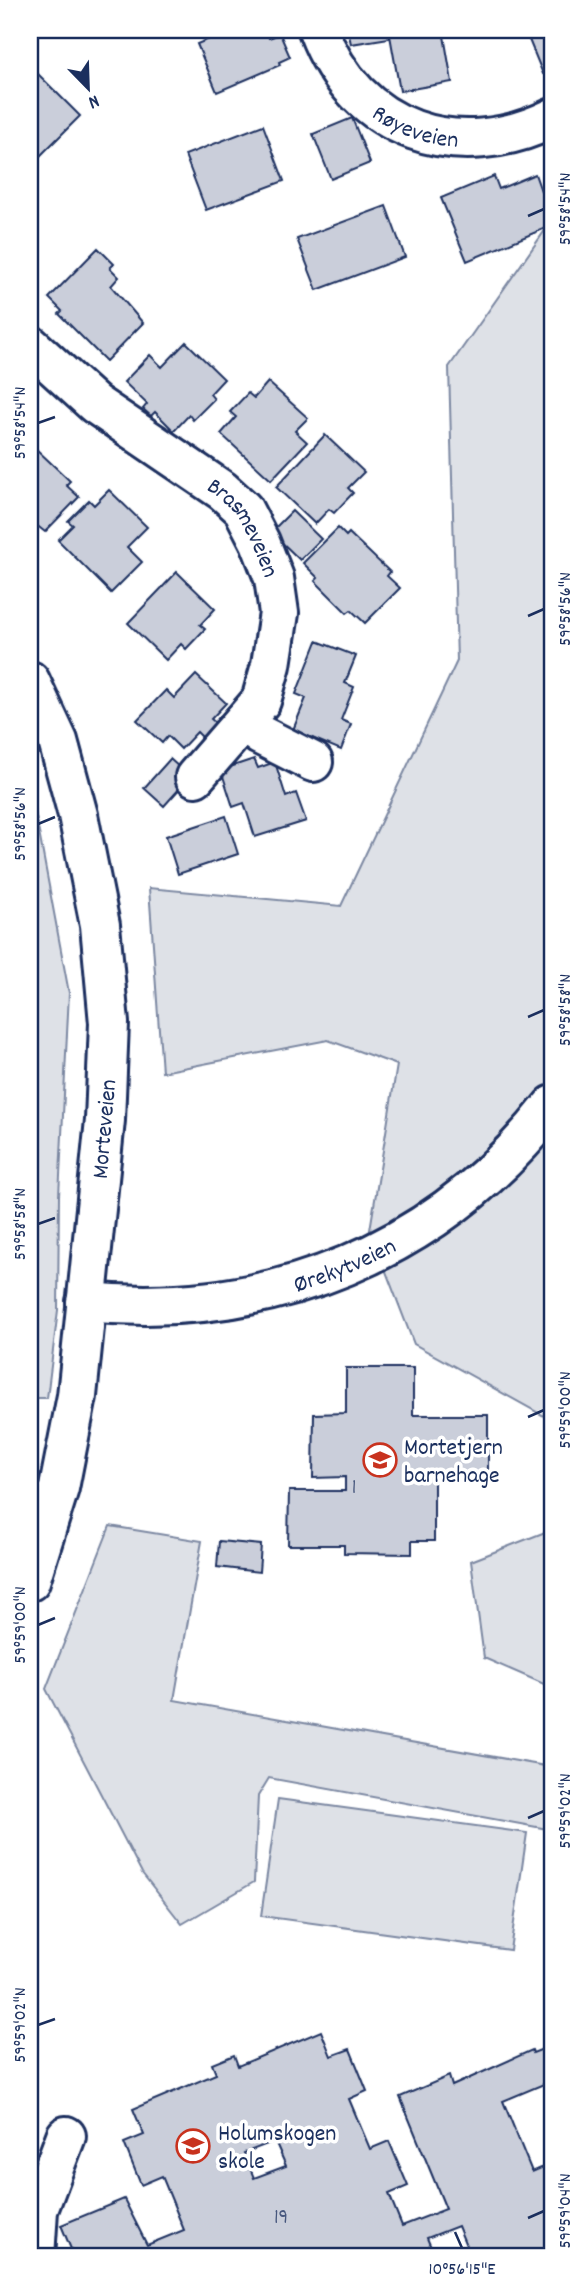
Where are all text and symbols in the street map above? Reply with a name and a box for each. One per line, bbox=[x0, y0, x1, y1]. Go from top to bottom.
north arrow bbox=[52, 52, 122, 122]
text: N bbox=[84, 86, 103, 115]
street label: Røyeveien bbox=[364, 98, 460, 159]
text: 59°58'54"N bbox=[554, 173, 579, 245]
text: 59°58'54"N bbox=[9, 387, 34, 459]
street label: Brasmeveien bbox=[199, 471, 286, 583]
text: 59°58'56"N bbox=[554, 572, 579, 646]
text: 59°58'56"N bbox=[9, 787, 34, 861]
text: 59°58'58"N bbox=[554, 974, 579, 1046]
street label: Morteveien bbox=[85, 1078, 127, 1180]
text: 59°58'58"N bbox=[9, 1188, 34, 1260]
street label: Ørekytveien bbox=[290, 1231, 403, 1303]
text: 59°59'00"N bbox=[554, 1371, 579, 1449]
place label: Mortetjern barnehage bbox=[404, 1432, 503, 1494]
school or university icon: Mortetjern barnehage bbox=[361, 1441, 399, 1479]
house number: 1 bbox=[352, 1474, 356, 1504]
text: 59°59'00"N bbox=[9, 1586, 34, 1664]
text: 59°59'02"N bbox=[554, 1773, 579, 1849]
text: 59°59'02"N bbox=[9, 1987, 34, 2063]
place label: Holumskogen skole bbox=[218, 2118, 336, 2180]
school or university icon: Holumskogen skole bbox=[174, 2127, 212, 2165]
text: 59°59'04"N bbox=[554, 2173, 579, 2249]
house number: 19 bbox=[274, 2204, 288, 2234]
text: 10°56'15"E bbox=[428, 2258, 496, 2283]

